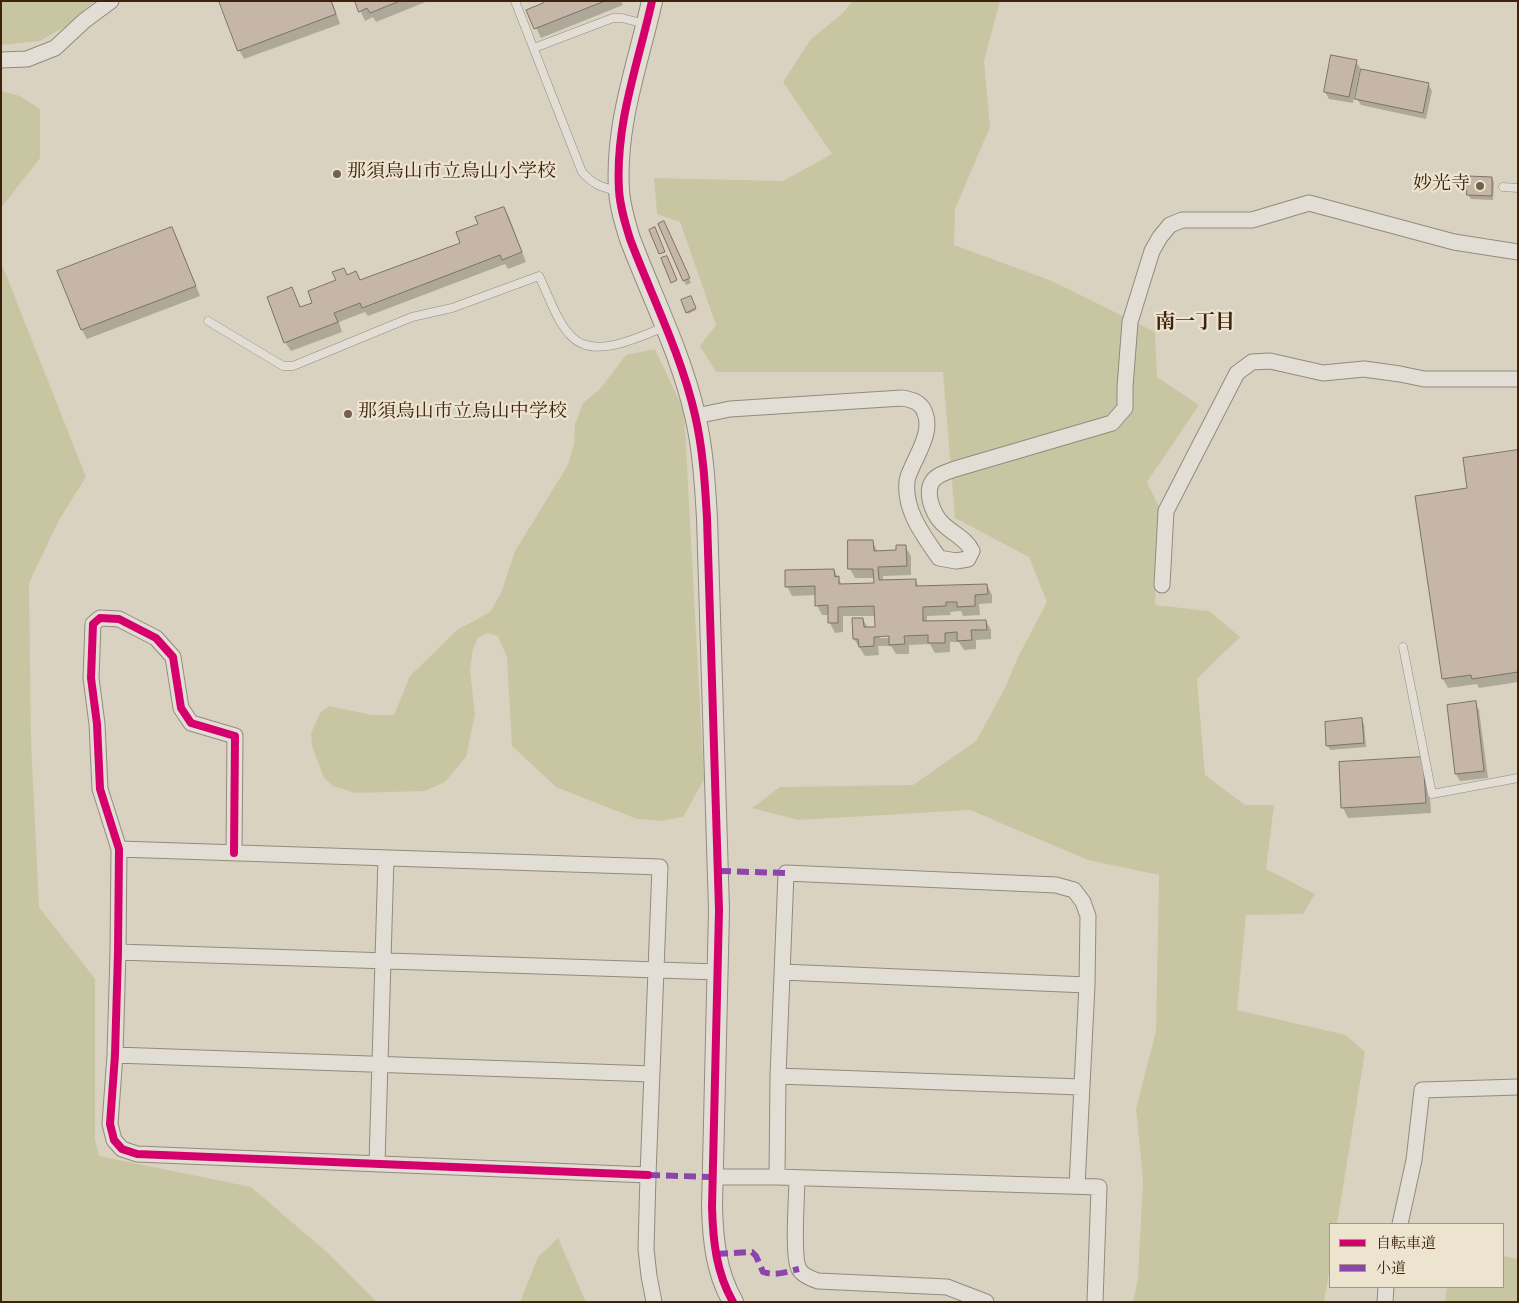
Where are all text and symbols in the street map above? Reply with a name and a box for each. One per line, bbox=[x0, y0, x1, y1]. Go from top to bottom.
place label: 那須烏山市立烏山小学校 bbox=[347, 163, 556, 185]
marker: 那須烏山市立烏山小学校 bbox=[331, 168, 343, 180]
place label: 妙光寺 bbox=[1413, 175, 1470, 197]
marker: 妙光寺 bbox=[1474, 180, 1486, 192]
district label: 南一丁目 bbox=[1155, 313, 1235, 337]
place label: 那須烏山市立烏山中学校 bbox=[358, 403, 567, 425]
marker: 那須烏山市立烏山中学校 bbox=[342, 408, 354, 420]
legend bbox=[1329, 1223, 1504, 1288]
text: 自転車道 bbox=[1376, 1234, 1436, 1255]
text: 小道 bbox=[1376, 1259, 1406, 1280]

